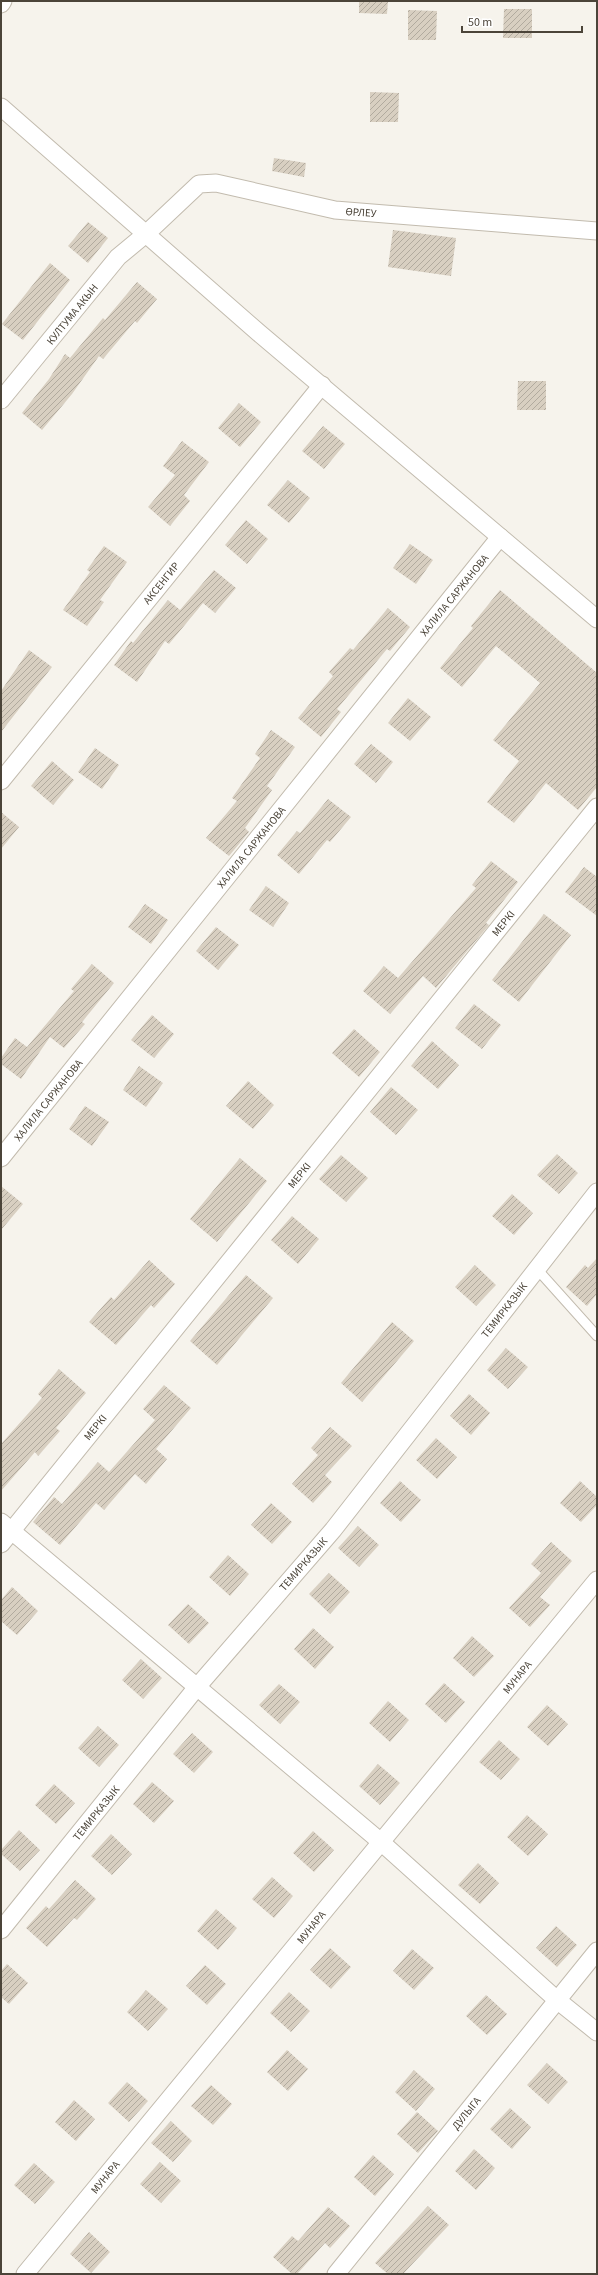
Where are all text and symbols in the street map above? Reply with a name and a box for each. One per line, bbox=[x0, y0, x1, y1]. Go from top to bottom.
scale bar bbox=[462, 8, 582, 34]
text: 50 m bbox=[468, 14, 492, 31]
street label: ӨРЛЕУ bbox=[345, 204, 377, 221]
street label: КУЛТУМА АКЫН bbox=[43, 281, 102, 348]
street label: ХАЛИЛА САРЖАНОВА bbox=[417, 551, 492, 639]
street label: АКСЕНГИР bbox=[140, 559, 183, 608]
street label: ХАЛИЛА САРЖАНОВА bbox=[214, 803, 289, 891]
street label: МЕРКІ bbox=[488, 907, 518, 939]
street label: ХАЛИЛА САРЖАНОВА bbox=[11, 1056, 86, 1144]
street label: МЕРКІ bbox=[284, 1159, 314, 1191]
street label: ТЕМИРКАЗЫК bbox=[478, 1279, 531, 1341]
street label: МЕРКІ bbox=[80, 1411, 110, 1443]
street label: ТЕМИРКАЗЫК bbox=[276, 1534, 331, 1594]
street label: МУНАРА bbox=[499, 1658, 535, 1697]
street label: ТЕМИРКАЗЫК bbox=[70, 1782, 124, 1844]
street label: МУНАРА bbox=[293, 1908, 329, 1947]
street label: ДУЛЫГА bbox=[448, 2094, 484, 2133]
street label: МУНАРА bbox=[87, 2158, 123, 2197]

